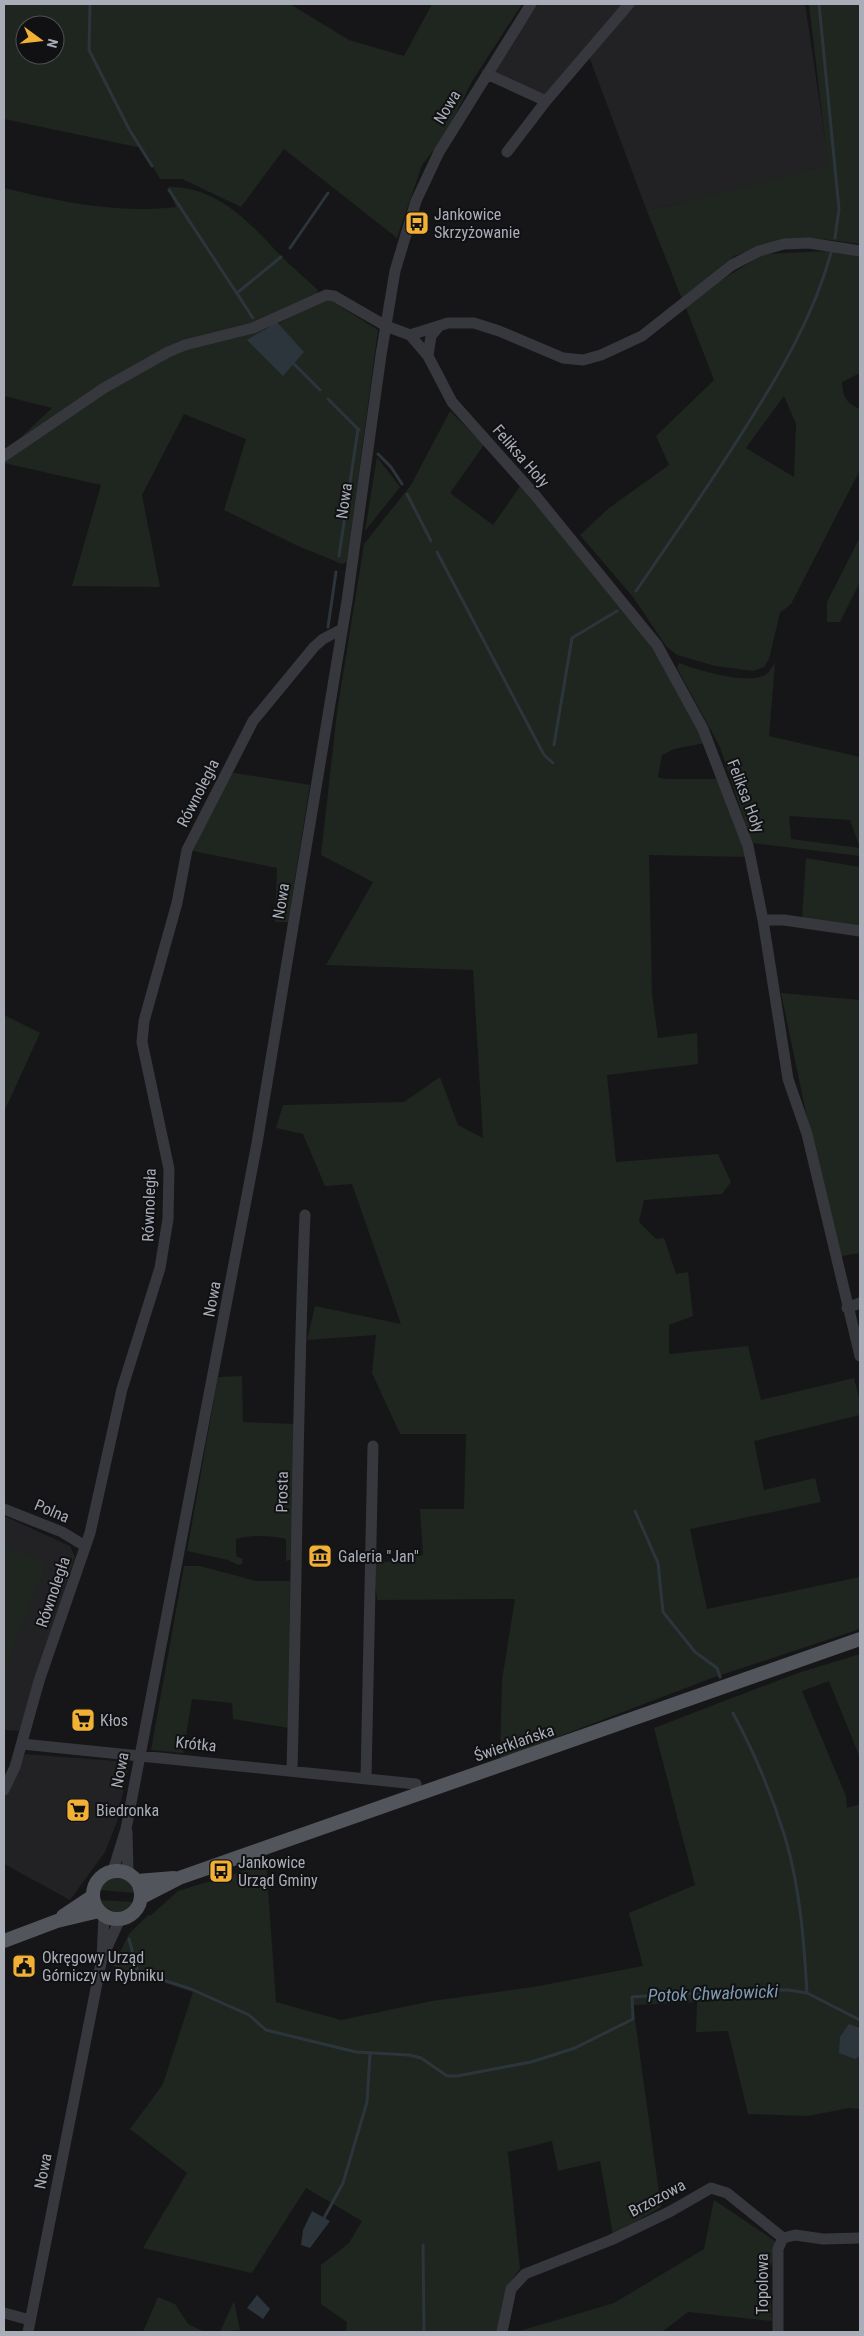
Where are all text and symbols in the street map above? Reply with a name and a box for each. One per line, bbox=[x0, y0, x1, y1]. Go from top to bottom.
north arrow bbox=[15, 15, 65, 65]
text: N bbox=[44, 37, 61, 50]
street label: Nowa bbox=[430, 87, 464, 127]
place label: Jankowice Skrzyżowanie bbox=[434, 205, 520, 242]
bus stop icon: Jankowice Skrzyżowanie bbox=[404, 210, 430, 236]
street label: Feliksa Hoły bbox=[489, 421, 554, 491]
street label: Nowa bbox=[332, 482, 356, 520]
street label: Równoległa bbox=[173, 756, 223, 830]
street label: Feliksa Hoły bbox=[723, 757, 769, 836]
street label: Nowa bbox=[269, 882, 293, 920]
street label: Równoległa bbox=[138, 1168, 160, 1242]
street label: Nowa bbox=[199, 1280, 225, 1318]
street label: Prosta bbox=[272, 1471, 292, 1513]
street label: Polna bbox=[32, 1495, 72, 1527]
museum icon: Galeria "Jan" bbox=[307, 1543, 333, 1569]
place label: Galeria "Jan" bbox=[338, 1547, 419, 1566]
street label: Równoległa bbox=[32, 1554, 74, 1630]
supermarket icon: Kłos bbox=[70, 1707, 96, 1733]
place label: Kłos bbox=[100, 1711, 128, 1730]
street label: Świerklańska bbox=[472, 1720, 556, 1766]
street label: Krótka bbox=[175, 1732, 217, 1756]
street label: Nowa bbox=[107, 1751, 133, 1789]
supermarket icon: Biedronka bbox=[65, 1797, 91, 1823]
place label: Biedronka bbox=[96, 1801, 159, 1820]
place label: Jankowice Urząd Gminy bbox=[238, 1853, 318, 1890]
bus stop icon: Jankowice Urząd Gminy bbox=[208, 1858, 234, 1884]
place label: Okręgowy Urząd Górniczy w Rybniku bbox=[42, 1948, 164, 1985]
public building icon: Okręgowy Urząd Górniczy w Rybniku bbox=[11, 1953, 37, 1979]
water label: Potok Chwałowicki bbox=[647, 1980, 780, 2006]
street label: Nowa bbox=[30, 2152, 56, 2190]
street label: Brzozowa bbox=[625, 2175, 689, 2221]
street label: Topolowa bbox=[753, 2253, 772, 2315]

